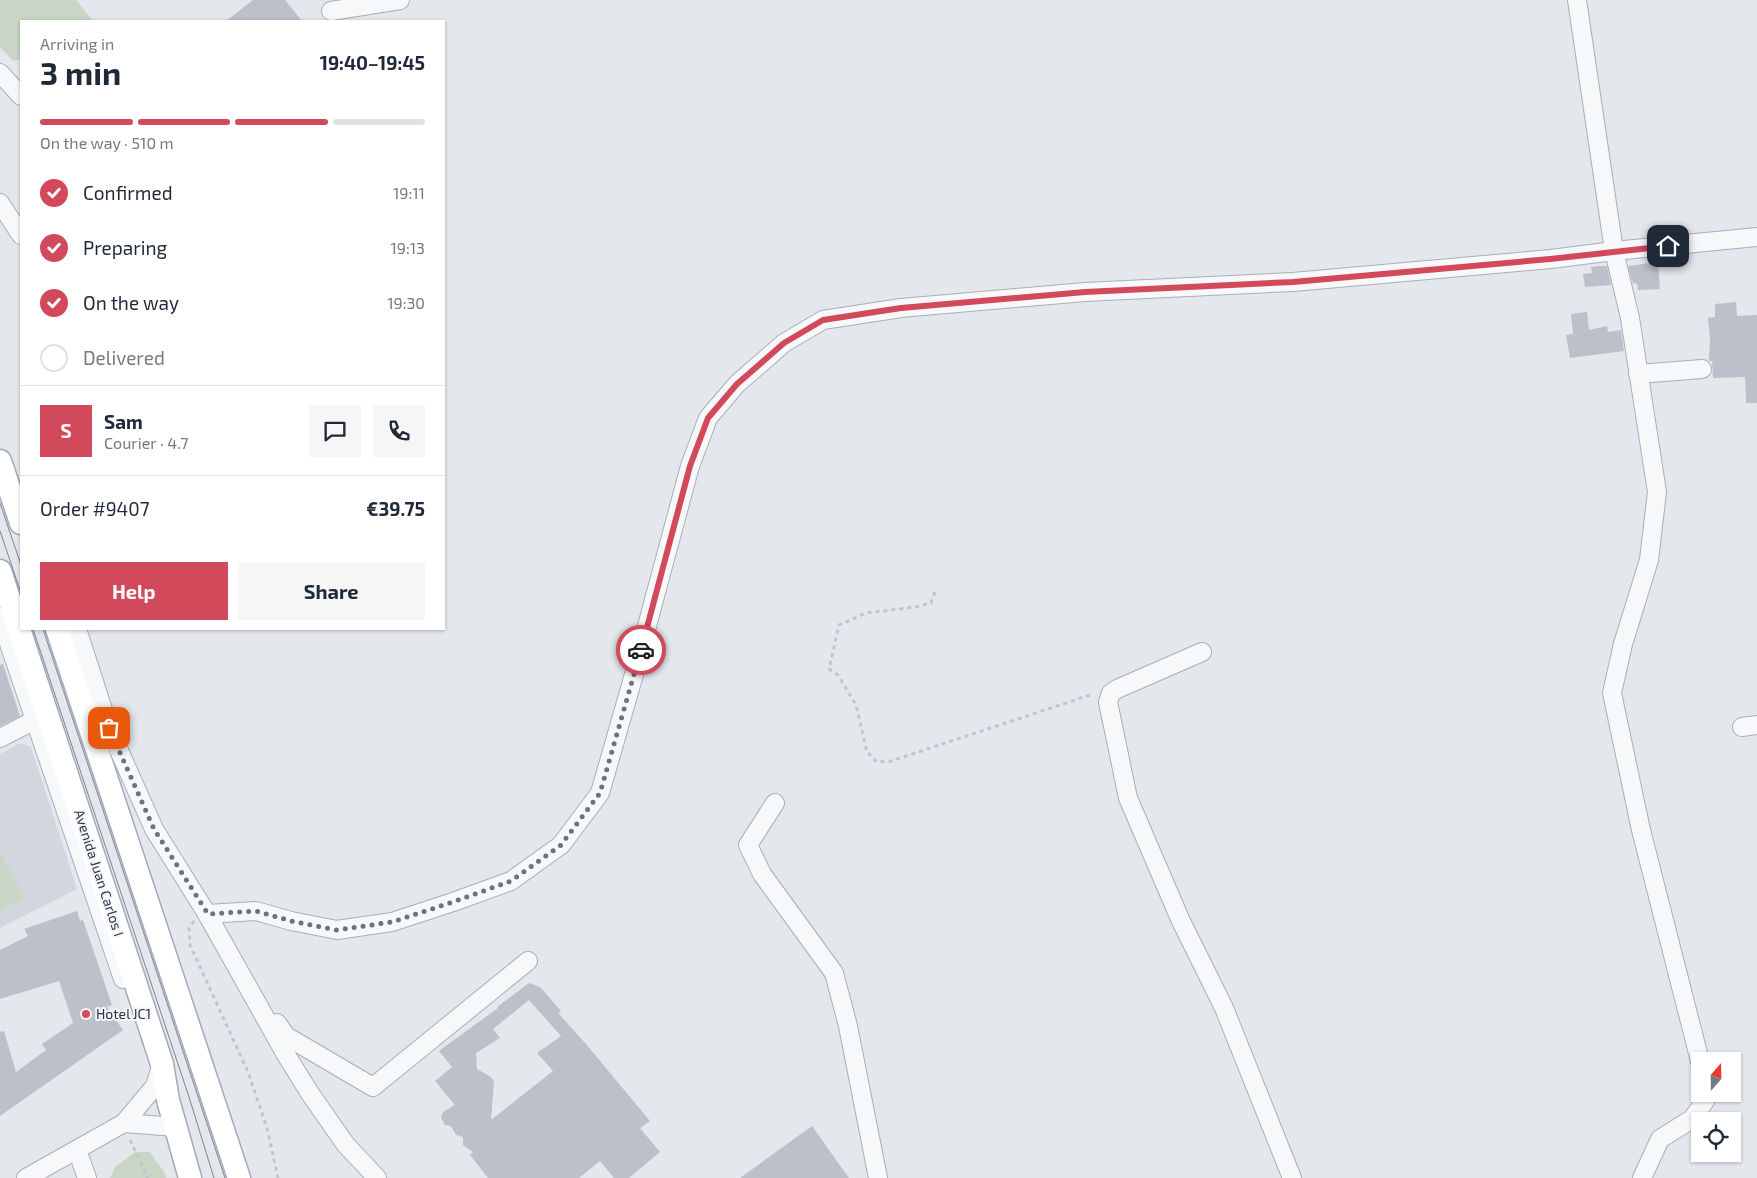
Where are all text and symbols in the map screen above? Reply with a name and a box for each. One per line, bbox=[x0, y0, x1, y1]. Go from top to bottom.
text: Arriving in bbox=[40, 34, 114, 53]
text: 19:40–19:45 bbox=[320, 51, 425, 74]
text: 3 min bbox=[40, 53, 121, 91]
text: On the way · 510 m bbox=[40, 133, 174, 152]
icon: check bbox=[40, 179, 68, 207]
text: Confirmed bbox=[83, 181, 173, 204]
text: 19:11 bbox=[393, 183, 425, 202]
pin bbox=[1647, 225, 1689, 267]
icon: home bbox=[1654, 232, 1682, 260]
icon: check bbox=[40, 234, 68, 262]
text: Preparing bbox=[83, 236, 167, 259]
text: 19:13 bbox=[390, 238, 425, 257]
icon: check bbox=[40, 289, 68, 317]
text: On the way bbox=[83, 291, 179, 314]
text: 19:30 bbox=[387, 293, 425, 312]
text: Delivered bbox=[83, 346, 165, 369]
button: chat bbox=[309, 405, 361, 457]
button: phone bbox=[373, 405, 425, 457]
text: Sam bbox=[104, 410, 143, 433]
text: S bbox=[60, 419, 72, 442]
text: Courier · 4.7 bbox=[104, 433, 188, 452]
text: Order #9407 bbox=[40, 497, 149, 520]
text: €39.75 bbox=[366, 497, 425, 520]
button: Help bbox=[40, 562, 228, 620]
button: Share bbox=[238, 562, 425, 620]
courier bbox=[616, 625, 666, 675]
icon: car bbox=[627, 636, 655, 664]
pin bbox=[88, 707, 130, 749]
icon: bag bbox=[95, 714, 123, 742]
street label: Avenida Juan Carlos I bbox=[71, 807, 128, 938]
place label: Hotel JC1 bbox=[96, 1005, 151, 1022]
marker: Hotel JC1 bbox=[80, 1008, 92, 1020]
north arrow bbox=[1691, 1052, 1741, 1102]
map controls bbox=[1691, 1052, 1741, 1162]
button: locate bbox=[1691, 1112, 1741, 1162]

